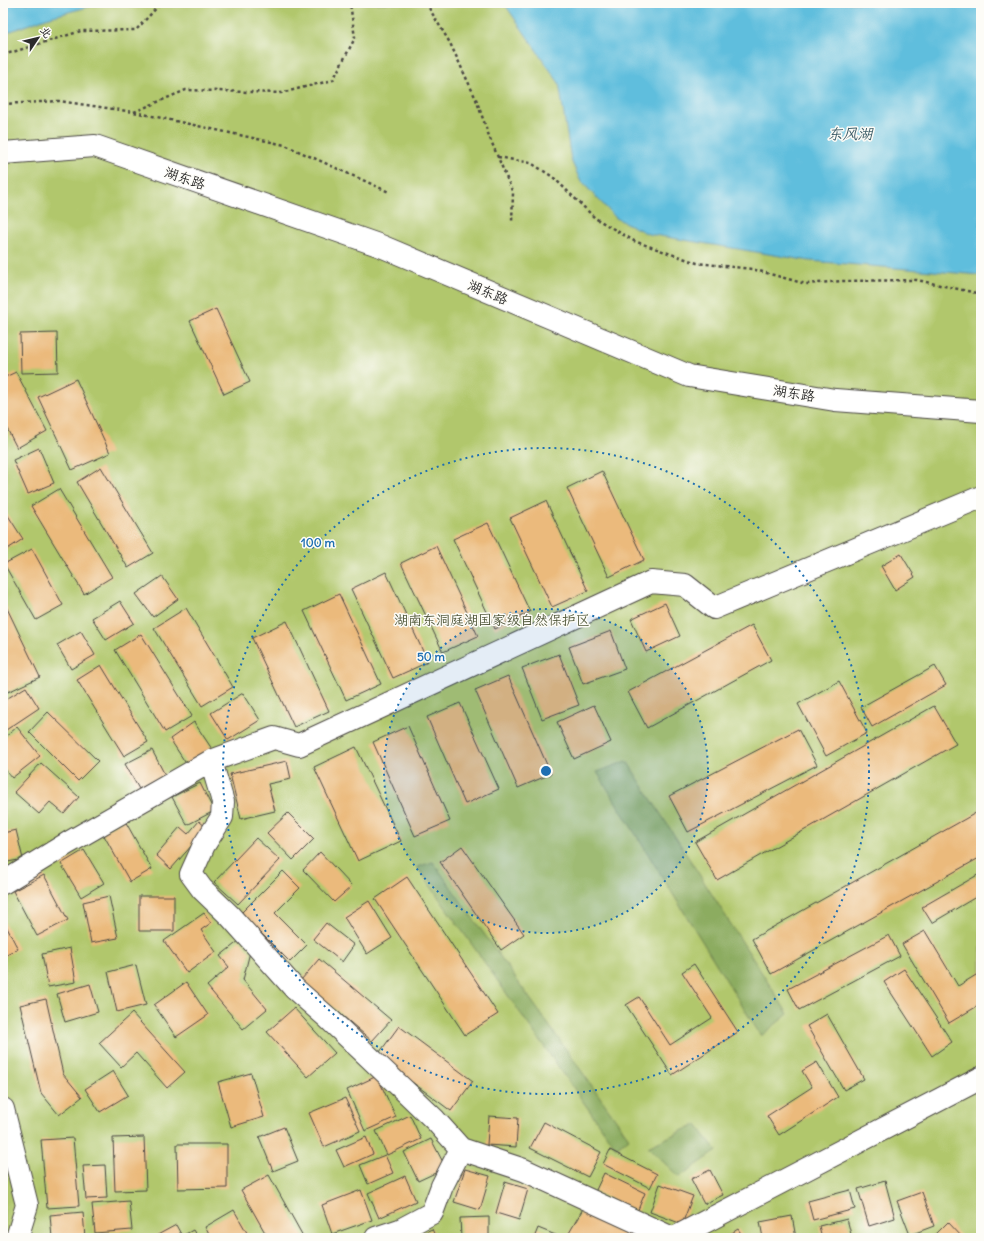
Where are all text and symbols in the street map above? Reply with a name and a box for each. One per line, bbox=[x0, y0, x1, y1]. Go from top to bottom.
north arrow bbox=[18, 18, 58, 58]
text: 北 bbox=[37, 24, 55, 41]
water label: 东风湖 bbox=[827, 124, 874, 143]
street label: 湖东路 bbox=[162, 163, 208, 193]
street label: 湖东路 bbox=[465, 276, 511, 308]
street label: 湖东路 bbox=[772, 381, 816, 405]
text: 100 m bbox=[301, 535, 335, 550]
park label: 湖南东洞庭湖国家级自然保护区 bbox=[394, 611, 590, 629]
text: 50 m bbox=[417, 649, 446, 664]
centre of rings bbox=[539, 764, 553, 778]

